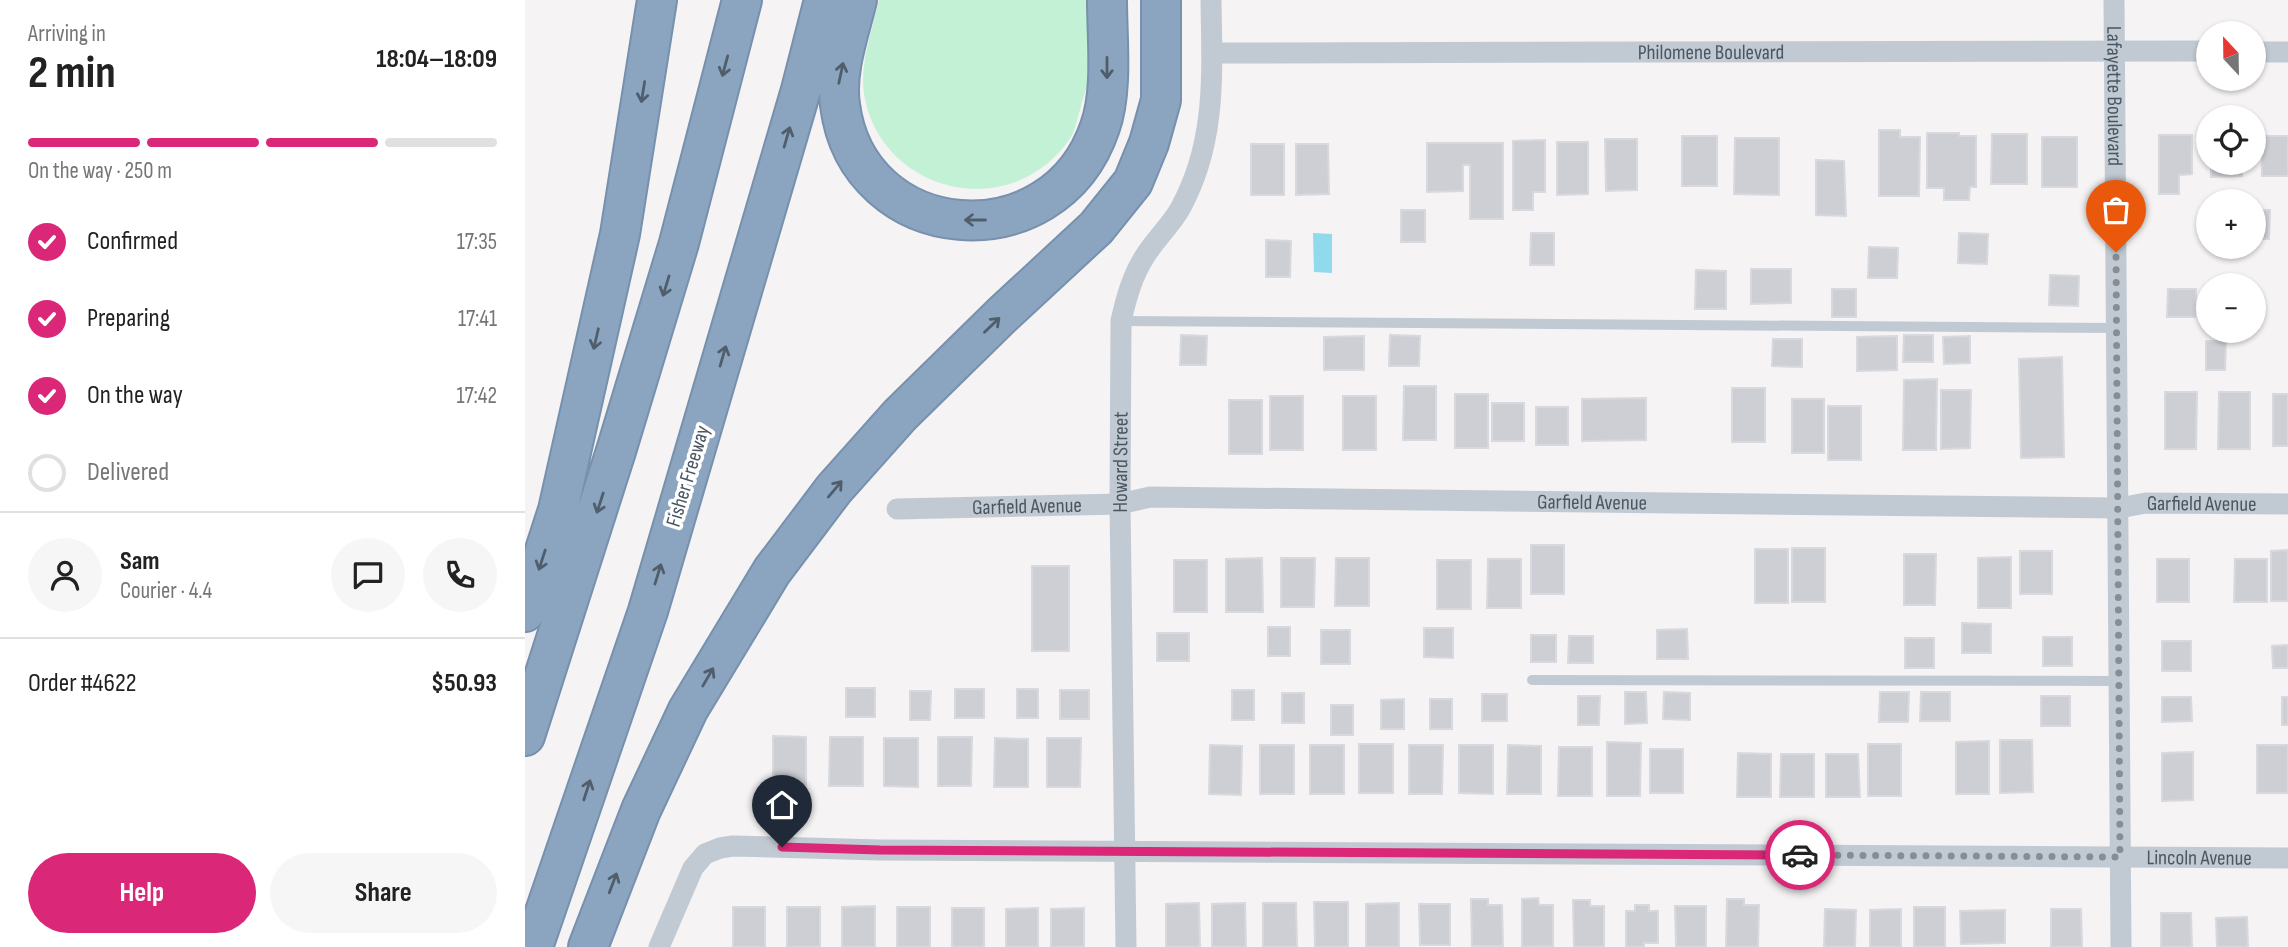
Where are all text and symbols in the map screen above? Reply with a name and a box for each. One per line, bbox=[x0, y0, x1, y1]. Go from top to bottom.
text: Arriving in bbox=[28, 20, 106, 48]
north arrow bbox=[2196, 21, 2266, 91]
map controls bbox=[2196, 21, 2266, 343]
street label: Lafayette Boulevard bbox=[2102, 26, 2128, 166]
street label: Philomene Boulevard bbox=[1638, 39, 1784, 65]
text: 18:04–18:09 bbox=[376, 44, 497, 75]
text: 2 min bbox=[28, 46, 116, 101]
one-way arrow bbox=[718, 54, 731, 77]
one-way arrow bbox=[1100, 56, 1114, 79]
one-way arrow bbox=[835, 62, 849, 85]
one-way arrow bbox=[636, 80, 649, 102]
button: locate bbox=[2196, 105, 2266, 175]
one-way arrow bbox=[781, 127, 794, 149]
text: On the way · 250 m bbox=[28, 157, 172, 185]
pin bbox=[2086, 180, 2146, 252]
button: + bbox=[2196, 189, 2266, 259]
icon: bag bbox=[2097, 191, 2135, 229]
one-way arrow bbox=[964, 213, 987, 227]
icon: check bbox=[28, 223, 66, 261]
text: Confirmed bbox=[87, 226, 178, 257]
text: 17:35 bbox=[457, 228, 497, 256]
button: − bbox=[2196, 273, 2266, 343]
one-way arrow bbox=[658, 274, 671, 296]
icon: check bbox=[28, 300, 66, 338]
text: Preparing bbox=[87, 303, 170, 334]
text: 17:41 bbox=[458, 305, 497, 333]
one-way arrow bbox=[983, 316, 1000, 333]
one-way arrow bbox=[589, 327, 603, 350]
one-way arrow bbox=[718, 345, 731, 367]
icon: check bbox=[28, 377, 66, 415]
text: On the way bbox=[87, 380, 183, 411]
text: 17:42 bbox=[456, 382, 497, 410]
street label: Howard Street bbox=[1107, 411, 1133, 513]
street label: Fisher Freeway bbox=[661, 422, 715, 530]
text: Delivered bbox=[87, 457, 169, 488]
one-way arrow bbox=[827, 480, 843, 498]
street label: Garfield Avenue bbox=[1537, 489, 1647, 515]
street label: Garfield Avenue bbox=[2147, 491, 2257, 516]
one-way arrow bbox=[592, 492, 605, 514]
street label: Garfield Avenue bbox=[972, 492, 1082, 520]
button: person bbox=[28, 538, 102, 612]
button: chat bbox=[331, 538, 405, 612]
button: phone bbox=[423, 538, 497, 612]
text: Sam bbox=[120, 546, 160, 577]
one-way arrow bbox=[535, 548, 547, 570]
one-way arrow bbox=[653, 563, 666, 585]
text: Courier · 4.4 bbox=[120, 577, 212, 605]
one-way arrow bbox=[702, 667, 715, 688]
text: Order #4622 bbox=[28, 668, 137, 699]
text: $50.93 bbox=[431, 668, 497, 699]
pin bbox=[752, 775, 812, 847]
one-way arrow bbox=[582, 779, 595, 801]
icon: home bbox=[763, 786, 801, 824]
courier bbox=[1765, 820, 1835, 890]
icon: car bbox=[1781, 836, 1819, 874]
street label: Lincoln Avenue bbox=[2146, 845, 2252, 870]
button: Help bbox=[28, 853, 256, 933]
button: Share bbox=[270, 853, 497, 933]
one-way arrow bbox=[607, 873, 620, 895]

